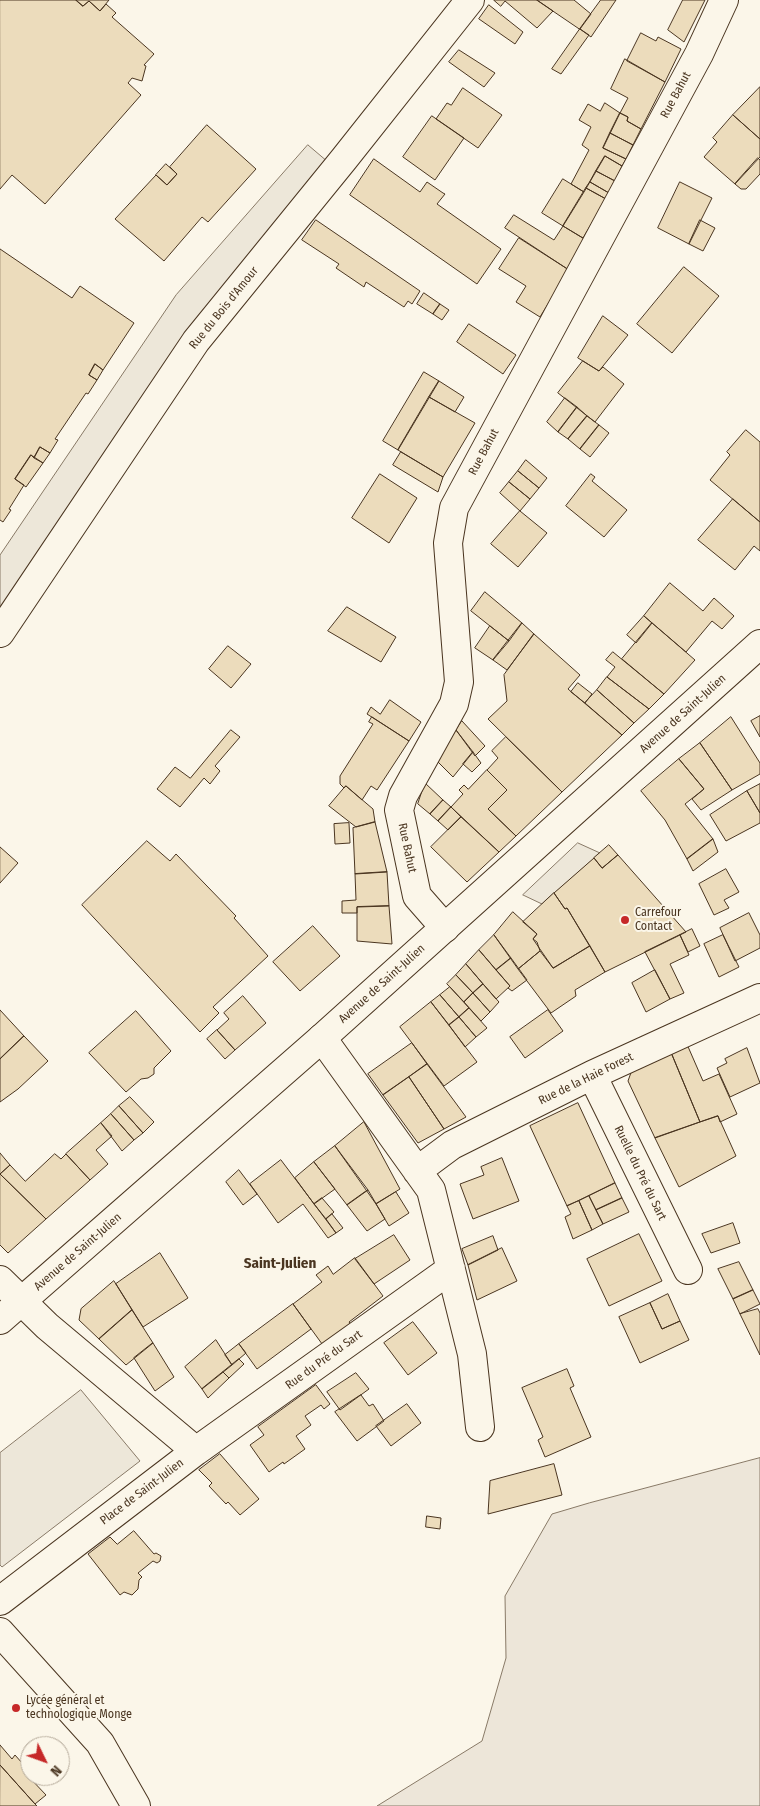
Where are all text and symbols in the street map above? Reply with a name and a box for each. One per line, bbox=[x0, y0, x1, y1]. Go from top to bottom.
street label: Rue Bahut bbox=[658, 69, 694, 121]
street label: Rue du Bois d'Amour bbox=[186, 264, 262, 352]
street label: Rue Bahut bbox=[466, 426, 502, 478]
street label: Avenue de Saint-Julien bbox=[637, 672, 729, 756]
street label: Rue Bahut bbox=[395, 822, 419, 874]
place label: Carrefour Contact bbox=[635, 906, 681, 934]
marker: Carrefour Contact bbox=[619, 914, 631, 926]
street label: Avenue de Saint-Julien bbox=[336, 942, 428, 1026]
street label: Rue de la Haie Forest bbox=[536, 1050, 636, 1108]
street label: Ruelle du Pré du Sart bbox=[611, 1123, 669, 1223]
street label: Avenue de Saint-Julien bbox=[31, 1210, 125, 1294]
district label: Saint-Julien bbox=[244, 1255, 316, 1273]
street label: Rue du Pré du Sart bbox=[283, 1327, 365, 1393]
street label: Place de Saint-Julien bbox=[97, 1456, 187, 1528]
place label: Lycée général et technologique Monge bbox=[26, 1694, 132, 1722]
marker: Lycée général et technologique Monge bbox=[10, 1702, 22, 1714]
north arrow bbox=[20, 1736, 70, 1786]
text: N bbox=[47, 1762, 65, 1780]

